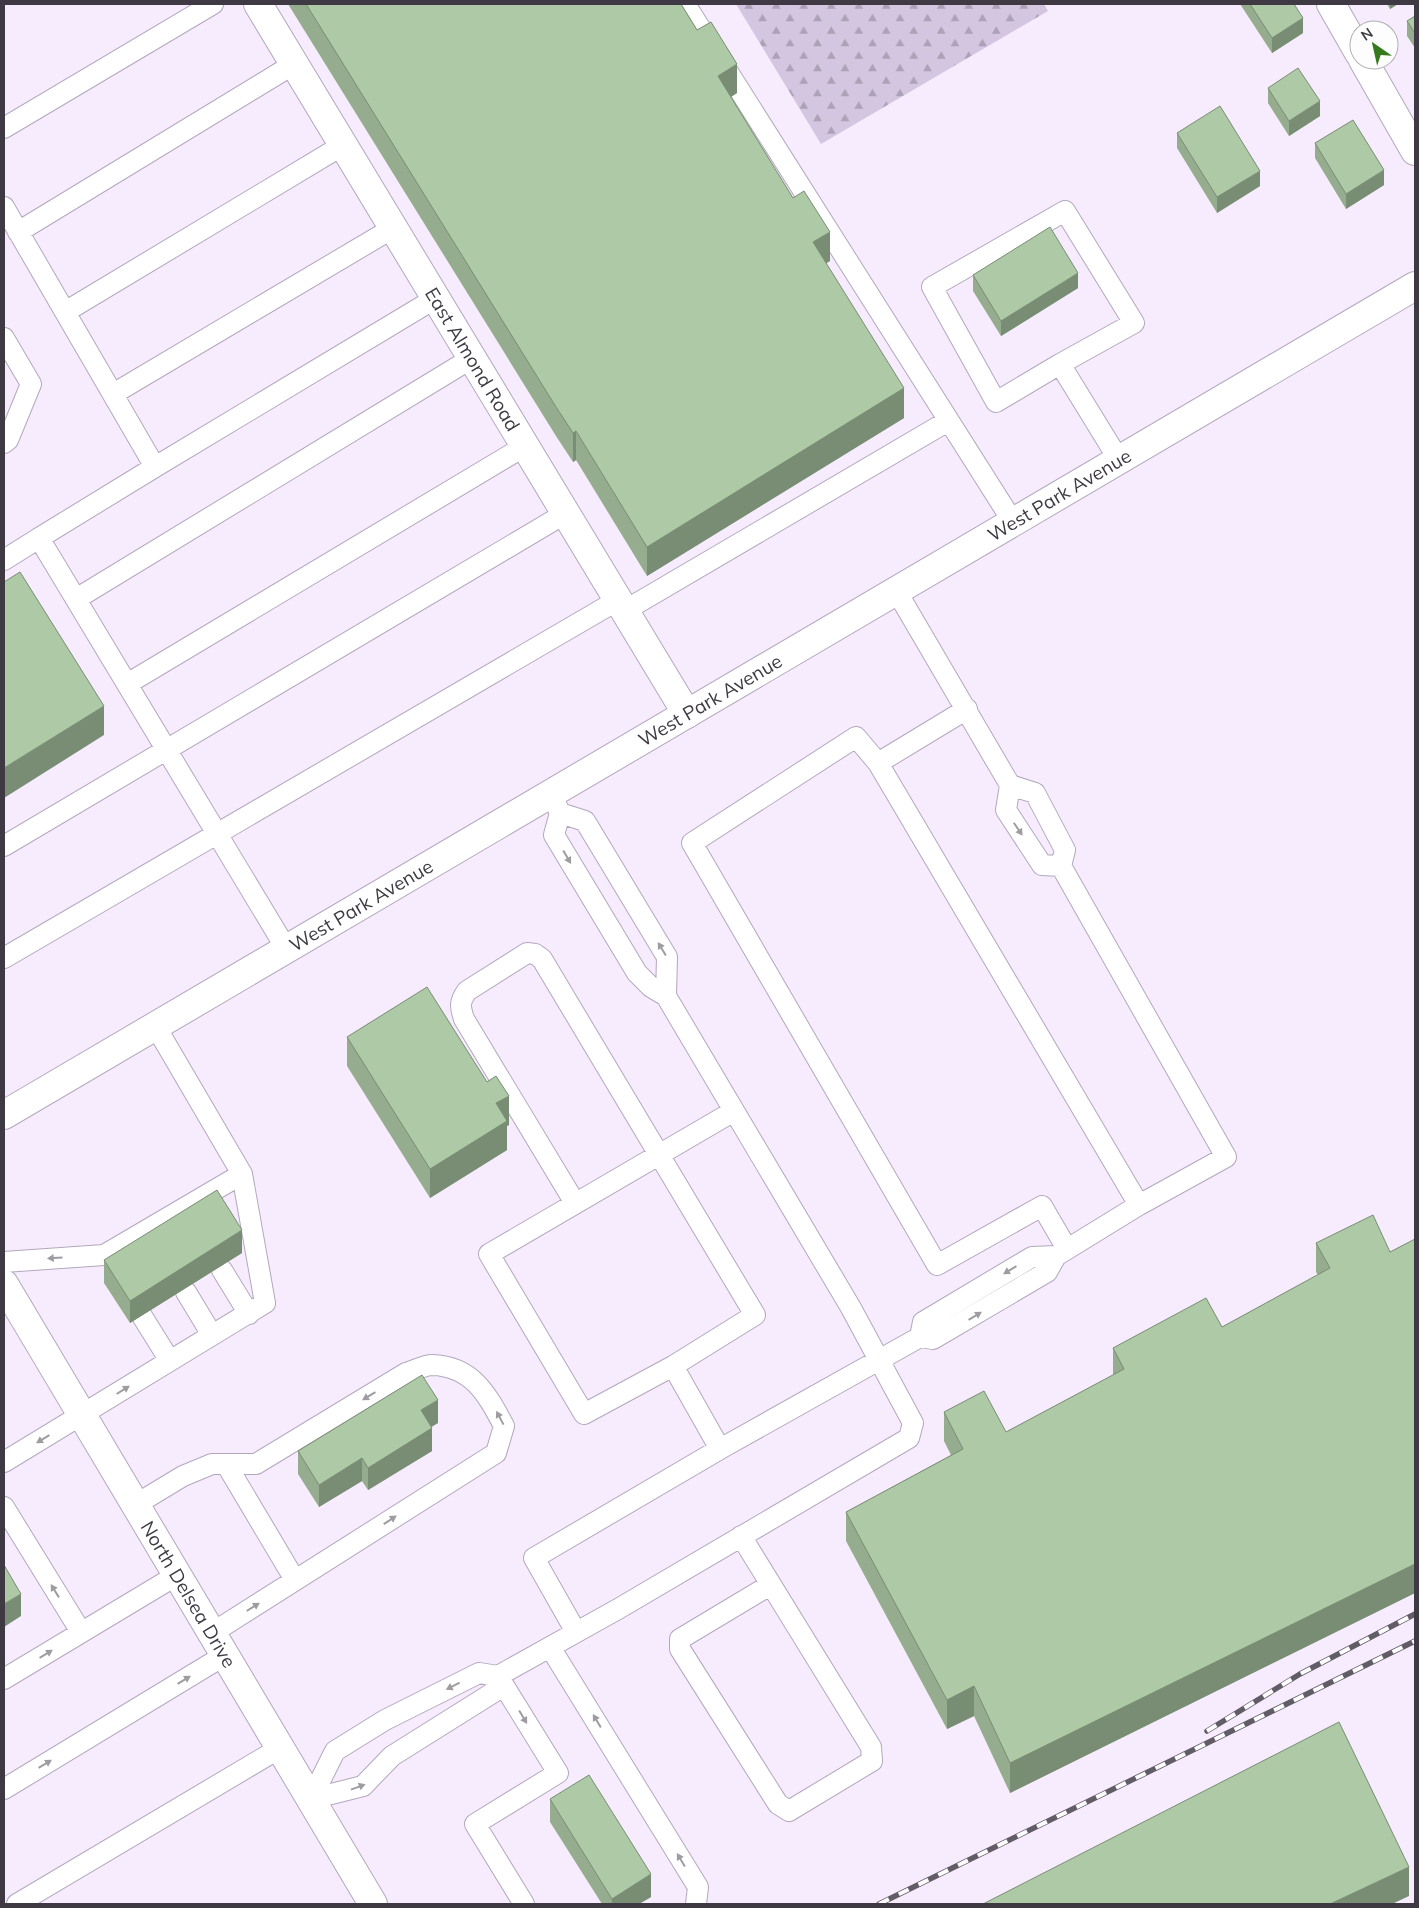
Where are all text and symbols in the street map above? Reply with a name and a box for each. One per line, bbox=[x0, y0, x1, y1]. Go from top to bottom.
north arrow bbox=[1349, 20, 1399, 70]
text: N bbox=[1357, 24, 1376, 45]
street label: East Almond Road bbox=[420, 283, 525, 435]
street label: West Park Avenue bbox=[983, 443, 1135, 546]
street label: West Park Avenue bbox=[634, 649, 786, 752]
one-way arrow bbox=[1013, 822, 1023, 836]
one-way arrow bbox=[563, 851, 572, 864]
street label: West Park Avenue bbox=[285, 854, 437, 957]
one-way arrow bbox=[658, 942, 667, 955]
one-way arrow bbox=[47, 1255, 63, 1263]
one-way arrow bbox=[1004, 1266, 1017, 1275]
one-way arrow bbox=[969, 1312, 982, 1321]
one-way arrow bbox=[117, 1385, 130, 1395]
one-way arrow bbox=[362, 1391, 375, 1400]
one-way arrow bbox=[496, 1410, 504, 1425]
one-way arrow bbox=[36, 1434, 49, 1443]
one-way arrow bbox=[384, 1515, 397, 1525]
street label: North Delsea Drive bbox=[136, 1517, 241, 1672]
one-way arrow bbox=[51, 1584, 60, 1597]
one-way arrow bbox=[246, 1603, 260, 1612]
one-way arrow bbox=[39, 1649, 52, 1658]
one-way arrow bbox=[178, 1675, 191, 1684]
one-way arrow bbox=[445, 1682, 460, 1690]
one-way arrow bbox=[519, 1711, 528, 1724]
one-way arrow bbox=[592, 1715, 601, 1728]
one-way arrow bbox=[39, 1759, 52, 1768]
one-way arrow bbox=[351, 1783, 366, 1791]
one-way arrow bbox=[677, 1854, 686, 1867]

